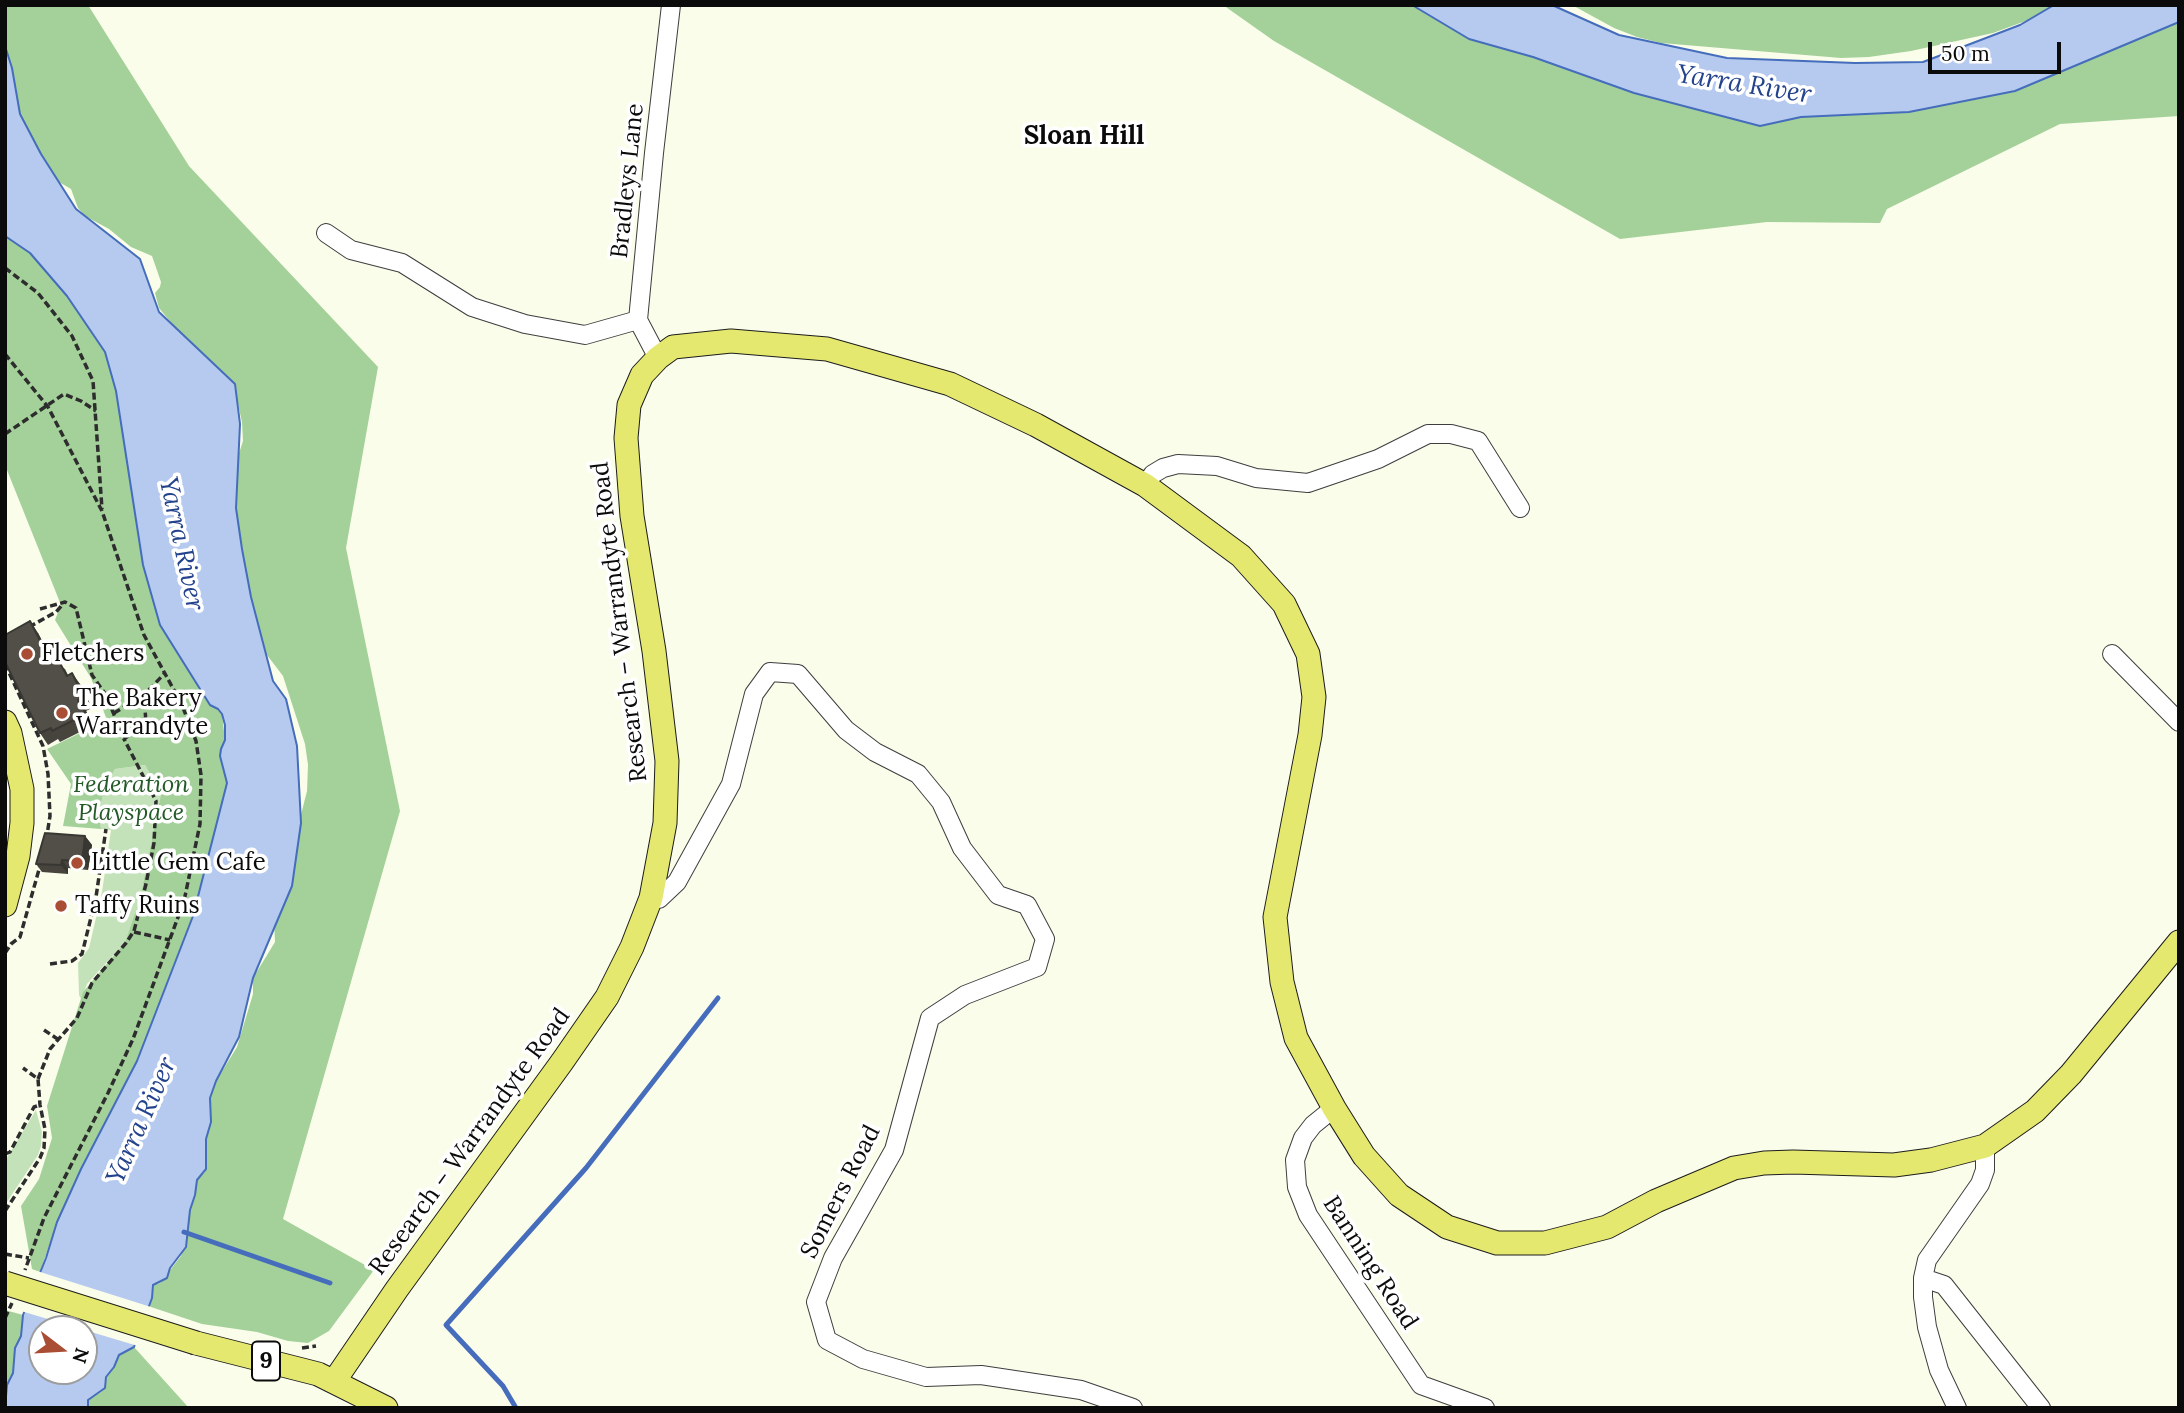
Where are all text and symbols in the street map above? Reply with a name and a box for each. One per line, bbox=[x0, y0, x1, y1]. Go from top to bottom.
scale bar bbox=[1932, 28, 2065, 72]
text: 50 m bbox=[1941, 40, 1990, 67]
water label: Yarra River bbox=[1675, 59, 1813, 111]
street label: Bradleys Lane bbox=[606, 102, 650, 260]
district label: Sloan Hill bbox=[1024, 121, 1144, 153]
street label: Research – Warrandyte Road bbox=[586, 460, 654, 784]
water label: Yarra River bbox=[152, 474, 210, 614]
place label: Fletchers bbox=[41, 640, 144, 668]
marker: Fletchers bbox=[19, 646, 35, 662]
place label: The Bakery Warrandyte bbox=[76, 685, 208, 741]
marker: The Bakery Warrandyte bbox=[54, 705, 70, 721]
park label: Federation Playspace bbox=[73, 771, 189, 827]
place label: Little Gem Cafe bbox=[91, 849, 266, 877]
marker: Little Gem Cafe bbox=[69, 855, 85, 871]
place label: Taffy Ruins bbox=[75, 892, 200, 920]
marker: Taffy Ruins bbox=[53, 898, 69, 914]
street label: Research – Warrandyte Road bbox=[364, 1003, 576, 1281]
water label: Yarra River bbox=[100, 1053, 184, 1189]
street label: Somers Road bbox=[795, 1121, 887, 1263]
street label: Banning Road bbox=[1316, 1191, 1424, 1335]
north arrow bbox=[28, 1315, 98, 1385]
road number: 9 bbox=[252, 1342, 280, 1380]
text: N bbox=[68, 1345, 95, 1366]

